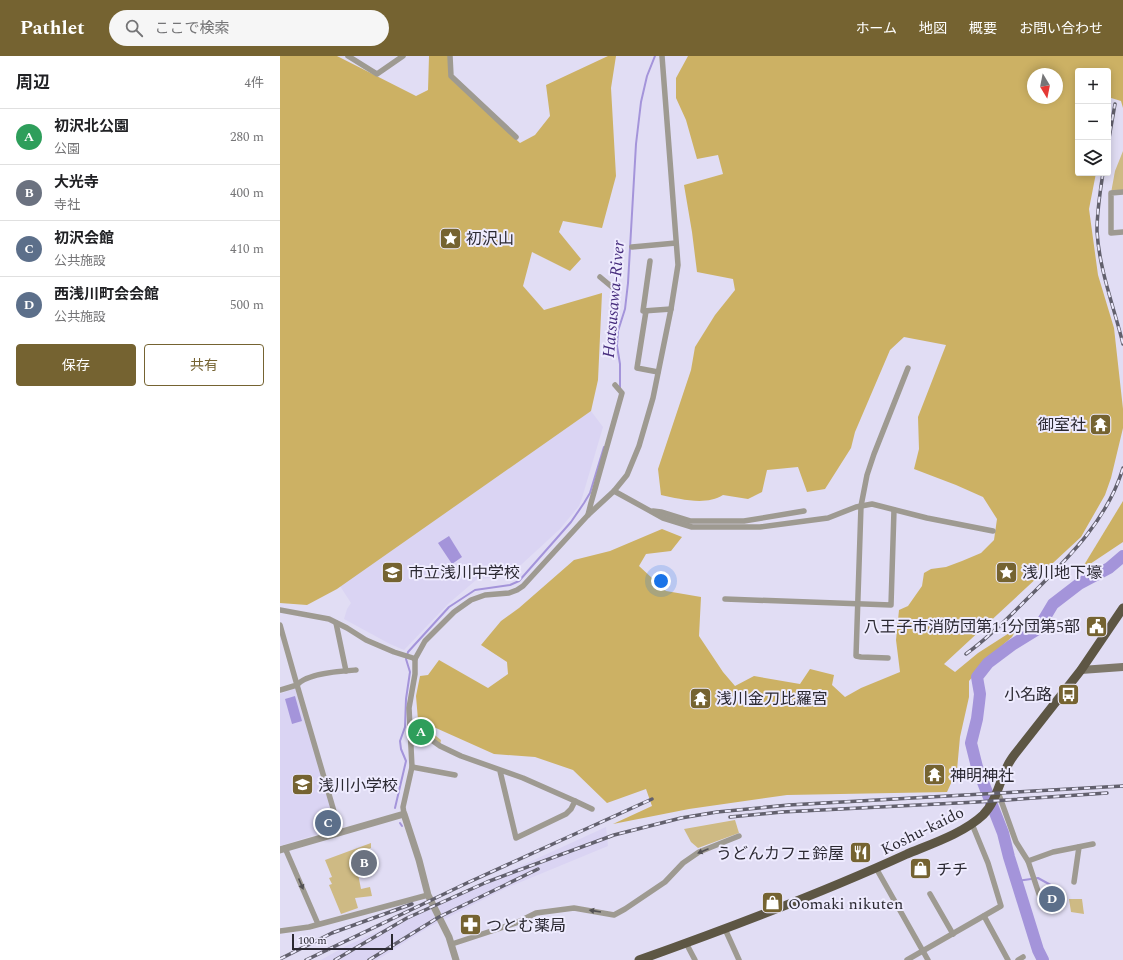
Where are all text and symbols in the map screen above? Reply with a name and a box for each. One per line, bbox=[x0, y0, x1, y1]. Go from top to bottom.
search box bbox=[109, 10, 389, 46]
text: Pathlet bbox=[20, 14, 85, 43]
icon: search bbox=[123, 17, 145, 39]
text: ここで検索 bbox=[155, 17, 230, 40]
text: ホーム bbox=[855, 18, 897, 39]
text: 地図 bbox=[919, 18, 947, 39]
text: 概要 bbox=[969, 18, 997, 39]
text: お問い合わせ bbox=[1019, 18, 1103, 39]
north arrow bbox=[1027, 68, 1063, 104]
map controls bbox=[1075, 68, 1111, 176]
button: + bbox=[1075, 68, 1111, 104]
text: 周辺 bbox=[16, 70, 50, 96]
text: 4件 bbox=[244, 73, 264, 93]
button: − bbox=[1075, 104, 1111, 140]
text: 初沢北公園 bbox=[54, 115, 129, 138]
text: A bbox=[24, 127, 34, 147]
text: 280 m bbox=[230, 127, 264, 147]
text: 公園 bbox=[54, 139, 80, 159]
button: layers bbox=[1075, 140, 1111, 176]
text: 大光寺 bbox=[54, 171, 99, 194]
text: B bbox=[24, 183, 34, 203]
text: 400 m bbox=[230, 183, 264, 203]
text: 寺社 bbox=[54, 195, 80, 215]
place icon: 初沢山 bbox=[437, 225, 463, 251]
text: 初沢会館 bbox=[54, 227, 114, 250]
place label: 初沢山 bbox=[466, 227, 514, 251]
text: C bbox=[24, 239, 34, 259]
text: 410 m bbox=[230, 239, 264, 259]
water label: Hatsusawa-River bbox=[596, 239, 632, 359]
text: 公共施設 bbox=[54, 251, 106, 271]
text: 西浅川町会会館 bbox=[54, 283, 159, 306]
text: D bbox=[24, 295, 34, 315]
text: 500 m bbox=[230, 295, 264, 315]
text: 公共施設 bbox=[54, 307, 106, 327]
button: 保存 bbox=[16, 344, 136, 386]
button: 共有 bbox=[144, 344, 264, 386]
temple icon: 御室社 bbox=[1088, 411, 1114, 437]
place label: 御室社 bbox=[1038, 413, 1086, 437]
school or university icon: 市立浅川中学校 bbox=[380, 559, 406, 585]
place icon: 浅川地下壕 bbox=[993, 559, 1019, 585]
place label: 市立浅川中学校 bbox=[408, 561, 520, 585]
place label: 浅川地下壕 bbox=[1022, 561, 1102, 585]
your location bbox=[651, 571, 671, 591]
public building icon: 八王子市消防団第11分団第5部 bbox=[1083, 613, 1109, 639]
place label: 八王子市消防団第11分団第5部 bbox=[864, 615, 1080, 639]
bus stop icon: 小名路 bbox=[1055, 681, 1081, 707]
place label: 小名路 bbox=[1004, 683, 1052, 707]
temple icon: 浅川金刀比羅宮 bbox=[687, 685, 713, 711]
place label: 浅川金刀比羅宮 bbox=[716, 687, 828, 711]
pin: A bbox=[408, 717, 434, 747]
temple icon: 神明神社 bbox=[922, 762, 948, 788]
place label: 神明神社 bbox=[950, 764, 1014, 788]
school or university icon: 浅川小学校 bbox=[290, 772, 316, 798]
place label: 浅川小学校 bbox=[318, 774, 398, 798]
street label: Koshu-kaido bbox=[877, 800, 968, 861]
pin: C bbox=[315, 808, 341, 838]
restaurant icon: うどんカフェ鈴屋 bbox=[847, 840, 873, 866]
place label: うどんカフェ鈴屋 bbox=[716, 842, 844, 866]
pin: B bbox=[351, 848, 377, 878]
one-way arrow bbox=[698, 848, 709, 854]
shop icon: チチ bbox=[907, 856, 933, 882]
place label: チチ bbox=[936, 858, 968, 882]
one-way arrow bbox=[298, 879, 304, 891]
pin: D bbox=[1039, 884, 1065, 914]
shop icon: Oomaki nikuten bbox=[760, 890, 786, 916]
place label: Oomaki nikuten bbox=[788, 892, 903, 916]
one-way arrow bbox=[589, 908, 601, 914]
pharmacy icon: つとむ薬局 bbox=[457, 912, 483, 938]
place label: つとむ薬局 bbox=[486, 914, 566, 938]
scale bar bbox=[292, 932, 393, 951]
text: 100 m bbox=[298, 932, 327, 949]

